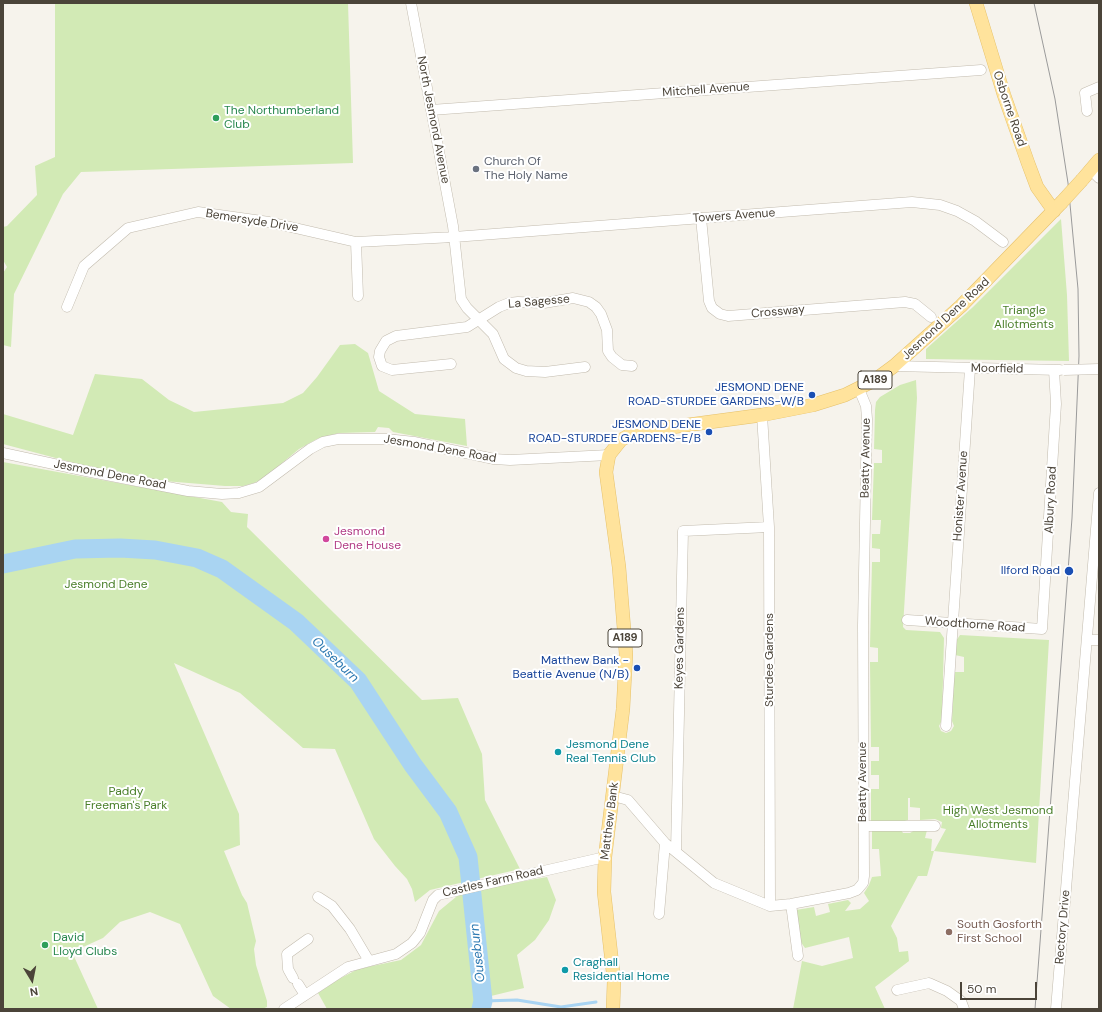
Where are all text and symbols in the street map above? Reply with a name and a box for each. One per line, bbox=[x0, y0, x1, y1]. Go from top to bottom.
street label: North Jesmond Avenue bbox=[414, 55, 452, 185]
street label: Osborne Road bbox=[989, 69, 1029, 149]
street label: Mitchell Avenue bbox=[662, 80, 750, 100]
place label: The Northumberland Club bbox=[224, 104, 339, 132]
marker: The Northumberland Club bbox=[211, 113, 221, 123]
place label: Church Of The Holy Name bbox=[484, 155, 568, 183]
marker: Church Of The Holy Name bbox=[471, 164, 481, 174]
street label: Towers Avenue bbox=[692, 206, 776, 226]
street label: Bemersyde Drive bbox=[205, 207, 299, 235]
street label: Jesmond Dene Road bbox=[899, 275, 993, 363]
street label: La Sagesse bbox=[508, 292, 570, 312]
street label: Crossway bbox=[751, 302, 805, 322]
park label: Triangle Allotments bbox=[994, 304, 1054, 332]
street label: Moorfield bbox=[971, 361, 1023, 377]
road number: A189 bbox=[858, 371, 892, 389]
place label: JESMOND DENE ROAD-STURDEE GARDENS-W/B bbox=[628, 381, 804, 409]
marker: JESMOND DENE ROAD-STURDEE GARDENS-W/B bbox=[807, 390, 817, 400]
place label: JESMOND DENE ROAD-STURDEE GARDENS-E/B bbox=[529, 418, 701, 446]
street label: Beatty Avenue bbox=[858, 418, 874, 498]
marker: JESMOND DENE ROAD-STURDEE GARDENS-E/B bbox=[704, 427, 714, 437]
street label: Jesmond Dene Road bbox=[383, 432, 497, 466]
street label: Honister Avenue bbox=[951, 450, 971, 542]
street label: Jesmond Dene Road bbox=[53, 457, 167, 493]
street label: Albury Road bbox=[1042, 466, 1060, 534]
place label: Jesmond Dene House bbox=[334, 525, 401, 553]
marker: Jesmond Dene House bbox=[321, 534, 331, 544]
place label: Ilford Road bbox=[1001, 564, 1060, 578]
marker: Ilford Road bbox=[1063, 565, 1075, 577]
park label: Jesmond Dene bbox=[64, 578, 148, 592]
street label: Keyes Gardens bbox=[672, 607, 688, 689]
street label: Sturdee Gardens bbox=[763, 613, 777, 707]
street label: Woodthorne Road bbox=[924, 614, 1026, 636]
road number: A189 bbox=[608, 629, 642, 647]
water label: Ouseburn bbox=[308, 634, 362, 686]
place label: Matthew Bank - Beattie Avenue (N/B) bbox=[512, 654, 629, 682]
marker: Matthew Bank - Beattie Avenue (N/B) bbox=[632, 663, 642, 673]
place label: Jesmond Dene Real Tennis Club bbox=[566, 738, 656, 766]
street label: Beatty Avenue bbox=[856, 742, 870, 822]
marker: Jesmond Dene Real Tennis Club bbox=[553, 747, 563, 757]
street label: Matthew Bank bbox=[598, 781, 622, 861]
park label: Paddy Freeman's Park bbox=[85, 785, 167, 813]
park label: High West Jesmond Allotments bbox=[943, 804, 1053, 832]
street label: Castles Farm Road bbox=[441, 863, 545, 901]
street label: Rectory Drive bbox=[1053, 889, 1073, 965]
place label: South Gosforth First School bbox=[957, 918, 1042, 946]
water label: Ouseburn bbox=[467, 923, 489, 983]
marker: South Gosforth First School bbox=[944, 927, 954, 937]
place label: David Lloyd Clubs bbox=[53, 931, 117, 959]
marker: David Lloyd Clubs bbox=[40, 940, 50, 950]
place label: Craghall Residential Home bbox=[573, 956, 669, 984]
north arrow bbox=[12, 960, 52, 1000]
marker: Craghall Residential Home bbox=[560, 965, 570, 975]
scale bar bbox=[962, 974, 1039, 1000]
text: 50 m bbox=[967, 981, 996, 997]
text: N bbox=[29, 984, 39, 999]

